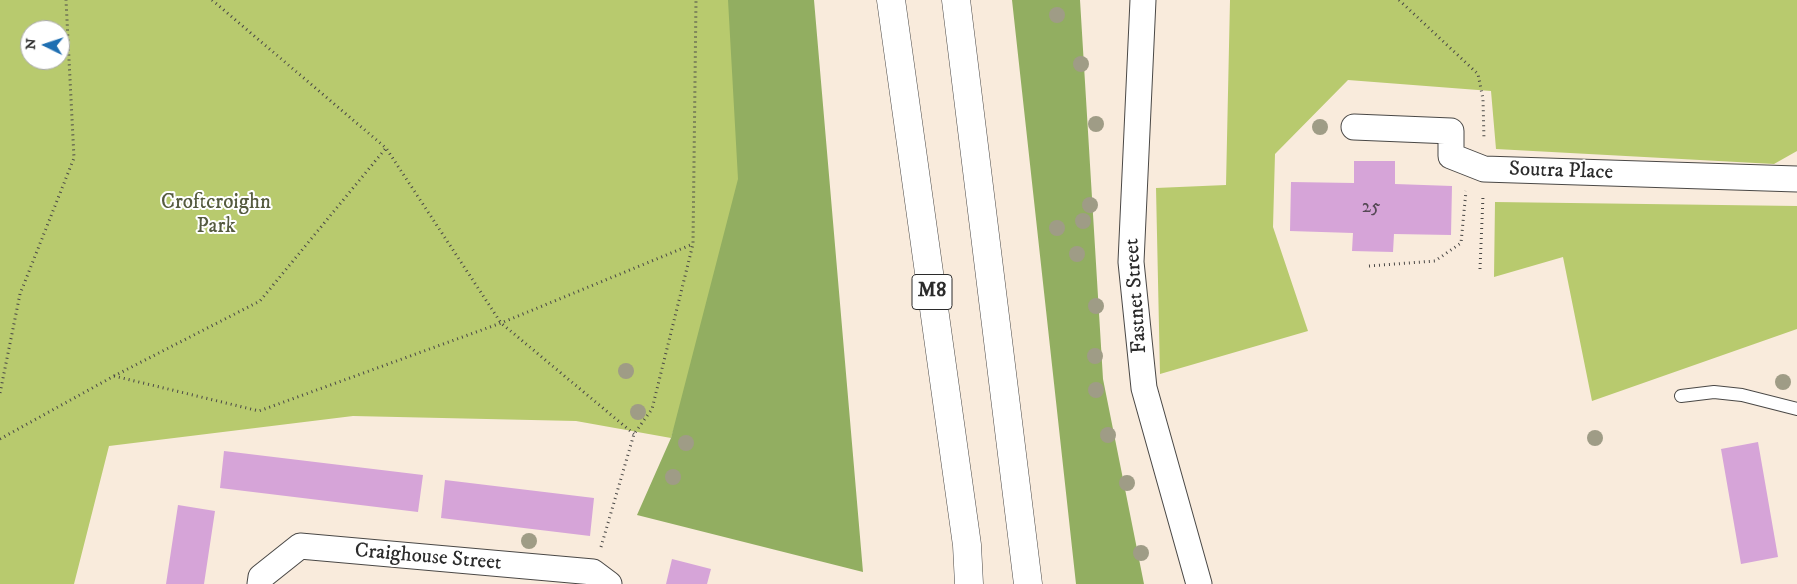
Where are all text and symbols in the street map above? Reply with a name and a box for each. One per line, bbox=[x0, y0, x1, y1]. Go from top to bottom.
north arrow bbox=[20, 20, 70, 70]
text: N bbox=[22, 38, 40, 50]
street label: Soutra Place bbox=[1508, 158, 1614, 186]
park label: Croftcroighn Park bbox=[161, 191, 271, 241]
house number: 25 bbox=[1362, 197, 1380, 219]
street label: Fastnet Street bbox=[1120, 238, 1154, 354]
road number: M8 bbox=[912, 274, 952, 310]
street label: Craighouse Street bbox=[353, 539, 503, 577]

